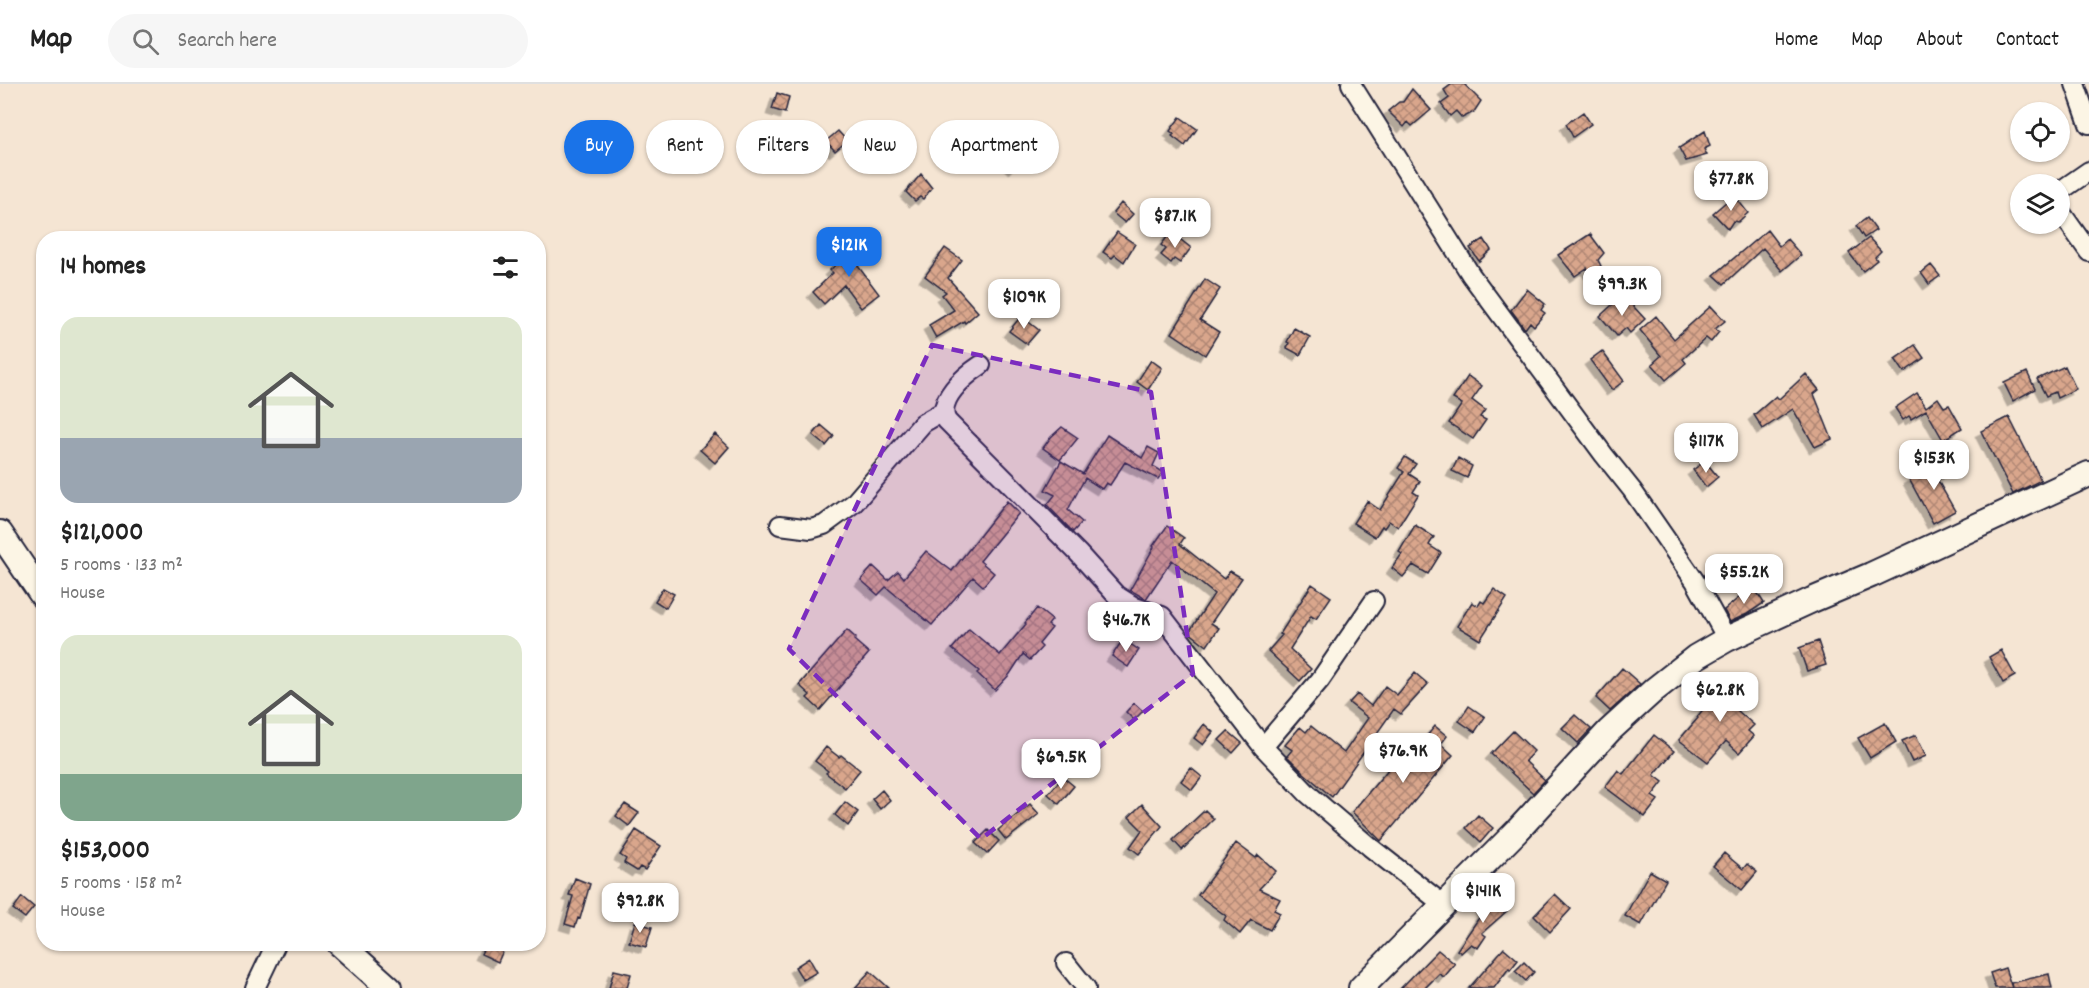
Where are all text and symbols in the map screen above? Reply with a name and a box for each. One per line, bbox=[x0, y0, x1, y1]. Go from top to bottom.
search box bbox=[108, 14, 528, 68]
text: Map bbox=[30, 21, 72, 61]
icon: search bbox=[129, 25, 162, 58]
text: Search here bbox=[177, 26, 277, 57]
text: Home bbox=[1774, 26, 1818, 56]
text: Map bbox=[1851, 26, 1883, 56]
text: About bbox=[1916, 26, 1963, 56]
text: Contact bbox=[1996, 26, 2059, 56]
map controls bbox=[2010, 102, 2070, 234]
button: locate bbox=[2010, 102, 2070, 162]
chip: Buy bbox=[564, 120, 634, 174]
chip: Rent bbox=[646, 120, 724, 174]
chip: Filters bbox=[736, 120, 830, 174]
chip: New bbox=[842, 120, 917, 174]
chip: Apartment bbox=[929, 120, 1059, 174]
pin: $77.8K bbox=[1682, 161, 1780, 212]
text: $77.8K bbox=[1708, 166, 1754, 194]
button: layers bbox=[2010, 174, 2070, 234]
pin: $87.1K bbox=[1126, 198, 1224, 249]
text: $87.1K bbox=[1154, 203, 1196, 231]
pin: $121K bbox=[807, 227, 891, 278]
text: $121K bbox=[831, 232, 867, 260]
text: 14 homes bbox=[60, 249, 146, 286]
icon: filters bbox=[489, 251, 522, 284]
pin: $99.3K bbox=[1573, 266, 1671, 317]
text: $99.3K bbox=[1597, 271, 1647, 299]
pin: $109K bbox=[982, 279, 1066, 330]
text: $109K bbox=[1002, 284, 1046, 312]
icon: home bbox=[237, 356, 345, 464]
pin: $117K bbox=[1664, 423, 1748, 474]
text: $117K bbox=[1688, 428, 1724, 456]
pin: $153K bbox=[1892, 440, 1976, 491]
text: $153K bbox=[1913, 445, 1955, 473]
text: $121,000 bbox=[60, 515, 143, 552]
text: 5 rooms · 133 m² bbox=[60, 552, 183, 580]
pin: $55.2K bbox=[1695, 554, 1793, 605]
text: $55.2K bbox=[1719, 559, 1769, 587]
text: House bbox=[60, 580, 105, 608]
pin: $46.7K bbox=[1077, 602, 1175, 653]
text: $46.7K bbox=[1102, 607, 1150, 635]
pin: $62.8K bbox=[1671, 672, 1769, 723]
icon: home bbox=[237, 674, 345, 782]
text: $62.8K bbox=[1695, 677, 1745, 705]
pin: $76.9K bbox=[1354, 733, 1452, 784]
text: $76.9K bbox=[1378, 738, 1428, 766]
pin: $69.5K bbox=[1012, 739, 1110, 790]
text: $69.5K bbox=[1036, 744, 1086, 772]
text: $153,000 bbox=[60, 833, 150, 870]
text: 5 rooms · 158 m² bbox=[60, 870, 182, 898]
pin: $141K bbox=[1441, 873, 1525, 924]
text: $141K bbox=[1465, 878, 1501, 906]
pin: $92.8K bbox=[591, 883, 689, 934]
text: $92.8K bbox=[616, 888, 664, 916]
text: House bbox=[60, 898, 105, 926]

